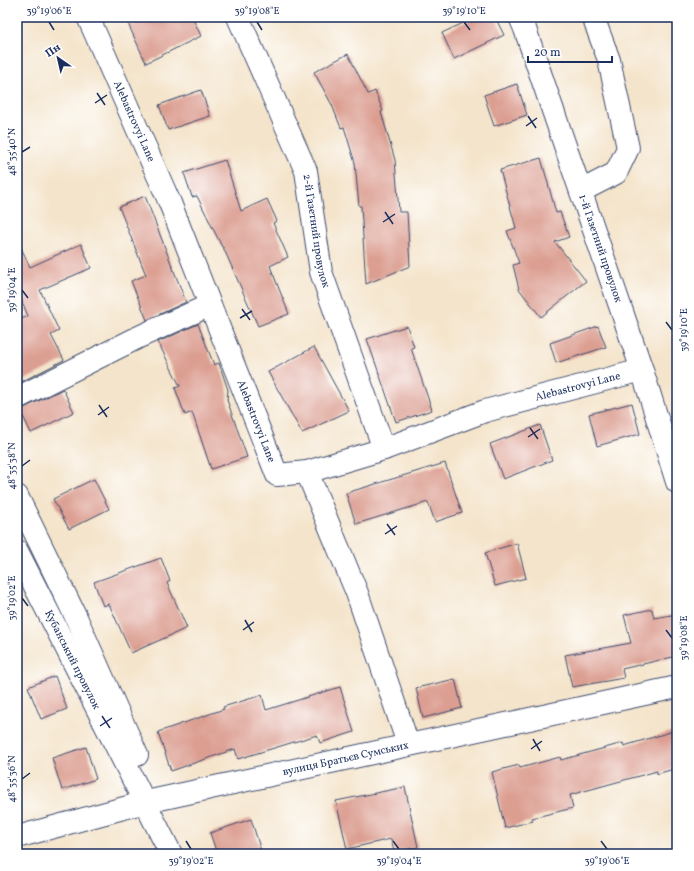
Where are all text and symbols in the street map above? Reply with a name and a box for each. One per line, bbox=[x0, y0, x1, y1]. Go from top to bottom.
text: 39°19'06"E bbox=[27, 4, 71, 18]
text: 39°19'08"E bbox=[235, 4, 279, 18]
text: 39°19'10"E bbox=[442, 4, 486, 18]
north arrow bbox=[38, 38, 78, 78]
scale bar bbox=[528, 38, 612, 64]
text: Пн bbox=[43, 40, 64, 62]
text: 20 m bbox=[534, 45, 561, 61]
street label: Alebastrovyi Lane bbox=[109, 78, 158, 164]
text: 48°35'40"N bbox=[5, 127, 19, 176]
street label: 2-й Газетний провулок bbox=[299, 173, 334, 290]
street label: 1-й Газетний провулок bbox=[575, 192, 626, 305]
text: 39°19'04"E bbox=[5, 267, 19, 313]
text: 39°19'10"E bbox=[677, 308, 691, 352]
street label: Alebastrovyi Lane bbox=[534, 368, 622, 405]
street label: Alebastrovyi Lane bbox=[233, 378, 279, 465]
text: 48°35'38"N bbox=[5, 442, 19, 490]
text: 39°19'02"E bbox=[5, 576, 19, 620]
street label: Кубанський провулок bbox=[41, 608, 104, 712]
text: 39°19'08"E bbox=[677, 616, 691, 660]
street label: вулиця Братьєв Сумських bbox=[281, 738, 410, 780]
text: 48°35'36"N bbox=[5, 755, 19, 803]
text: 39°19'02"E bbox=[169, 854, 213, 868]
text: 39°19'04"E bbox=[376, 854, 422, 868]
text: 39°19'06"E bbox=[585, 854, 629, 868]

